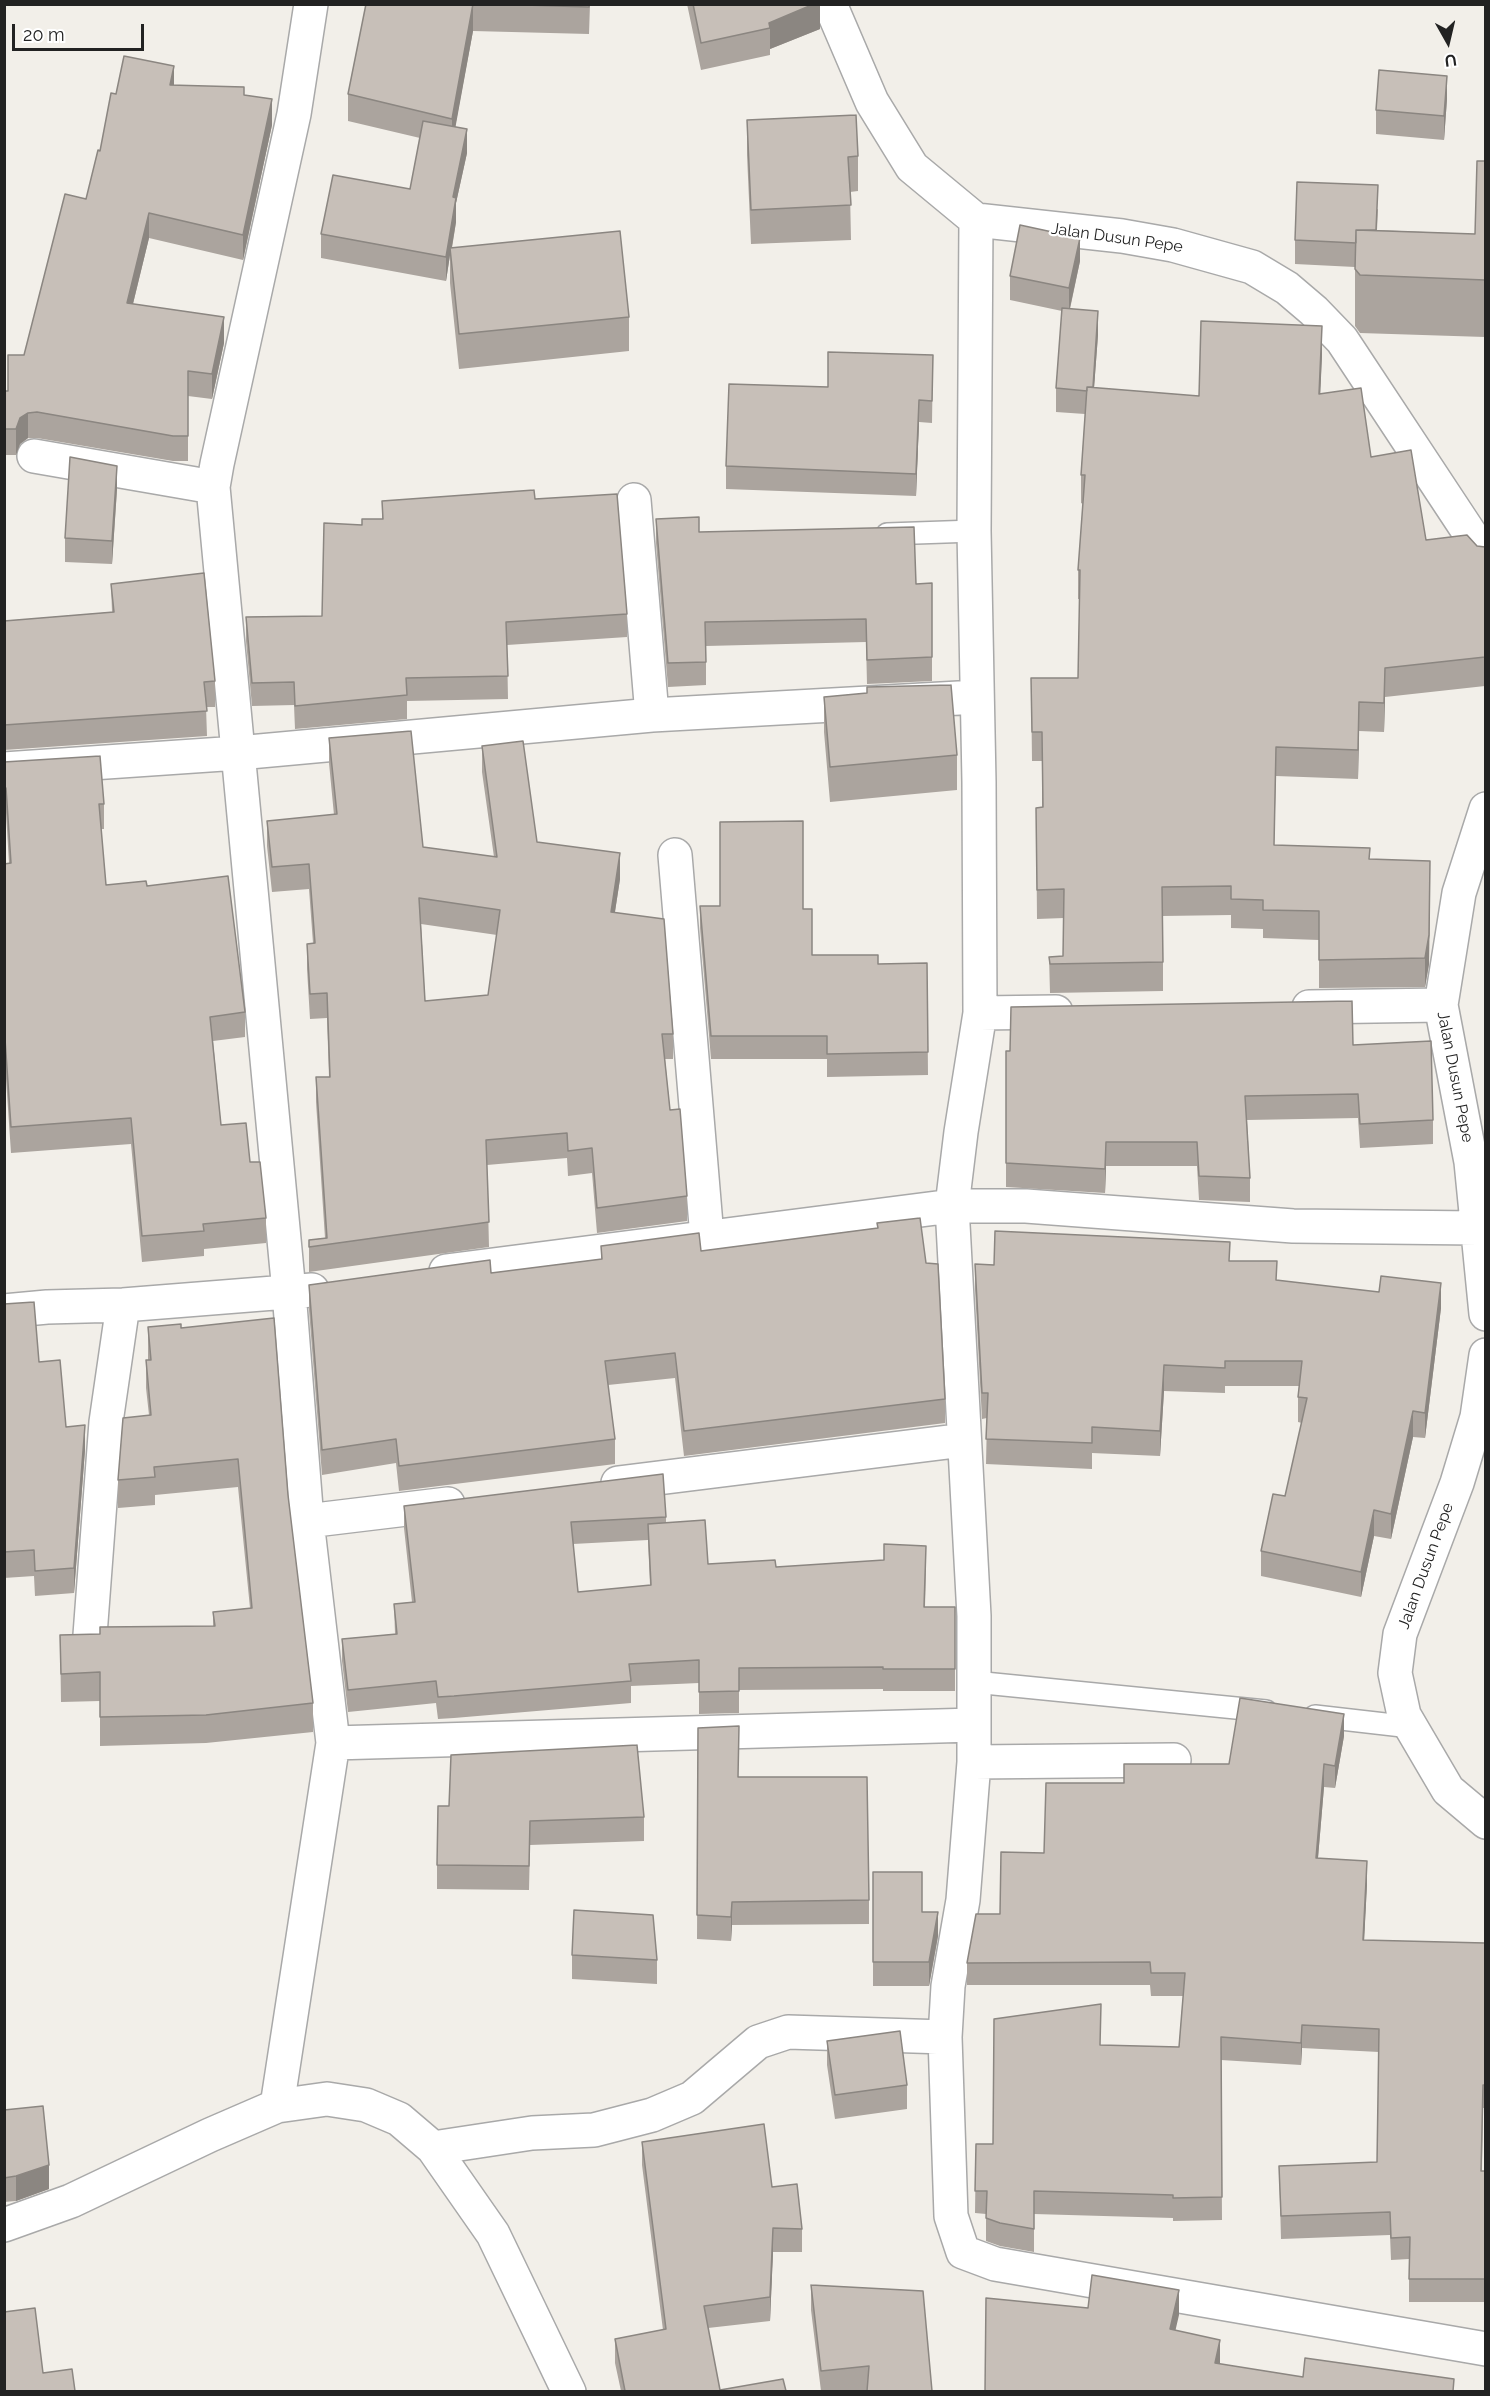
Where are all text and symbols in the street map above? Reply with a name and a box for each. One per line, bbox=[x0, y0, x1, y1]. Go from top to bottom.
scale bar bbox=[15, 12, 147, 50]
north arrow bbox=[1418, 12, 1478, 72]
text: 20 m bbox=[23, 24, 65, 45]
text: U bbox=[1443, 50, 1458, 71]
street label: Jalan Dusun Pepe bbox=[1050, 219, 1184, 257]
street label: Jalan Dusun Pepe bbox=[1433, 1010, 1477, 1144]
street label: Jalan Dusun Pepe bbox=[1394, 1500, 1458, 1632]

